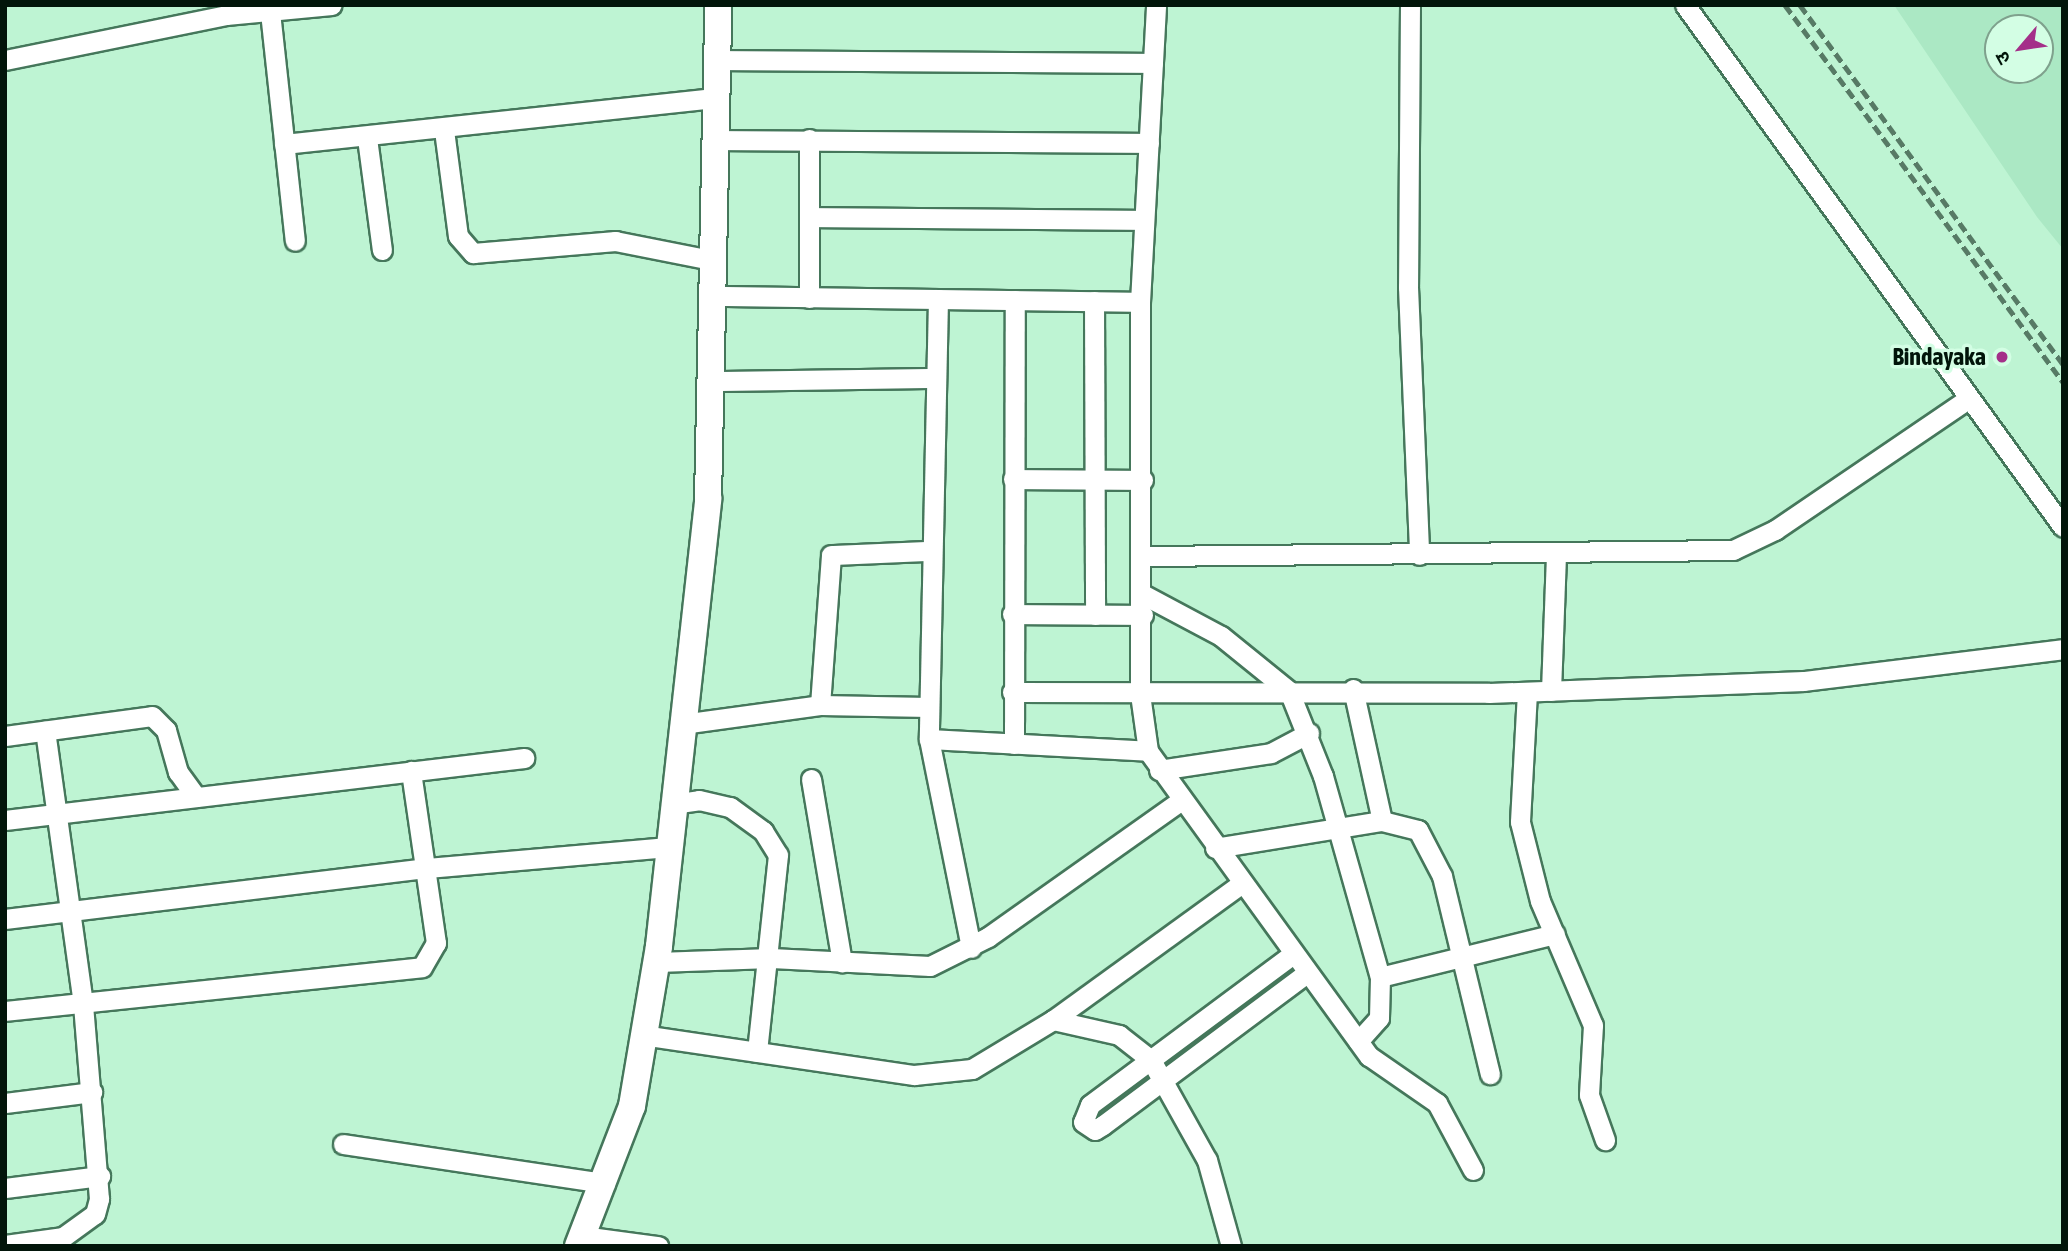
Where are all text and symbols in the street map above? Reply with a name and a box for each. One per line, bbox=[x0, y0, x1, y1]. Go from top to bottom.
north arrow bbox=[1984, 14, 2054, 84]
text: उ bbox=[1990, 48, 2015, 68]
place label: Bindayaka bbox=[1892, 343, 1986, 371]
marker: Bindayaka bbox=[1992, 347, 2012, 367]

